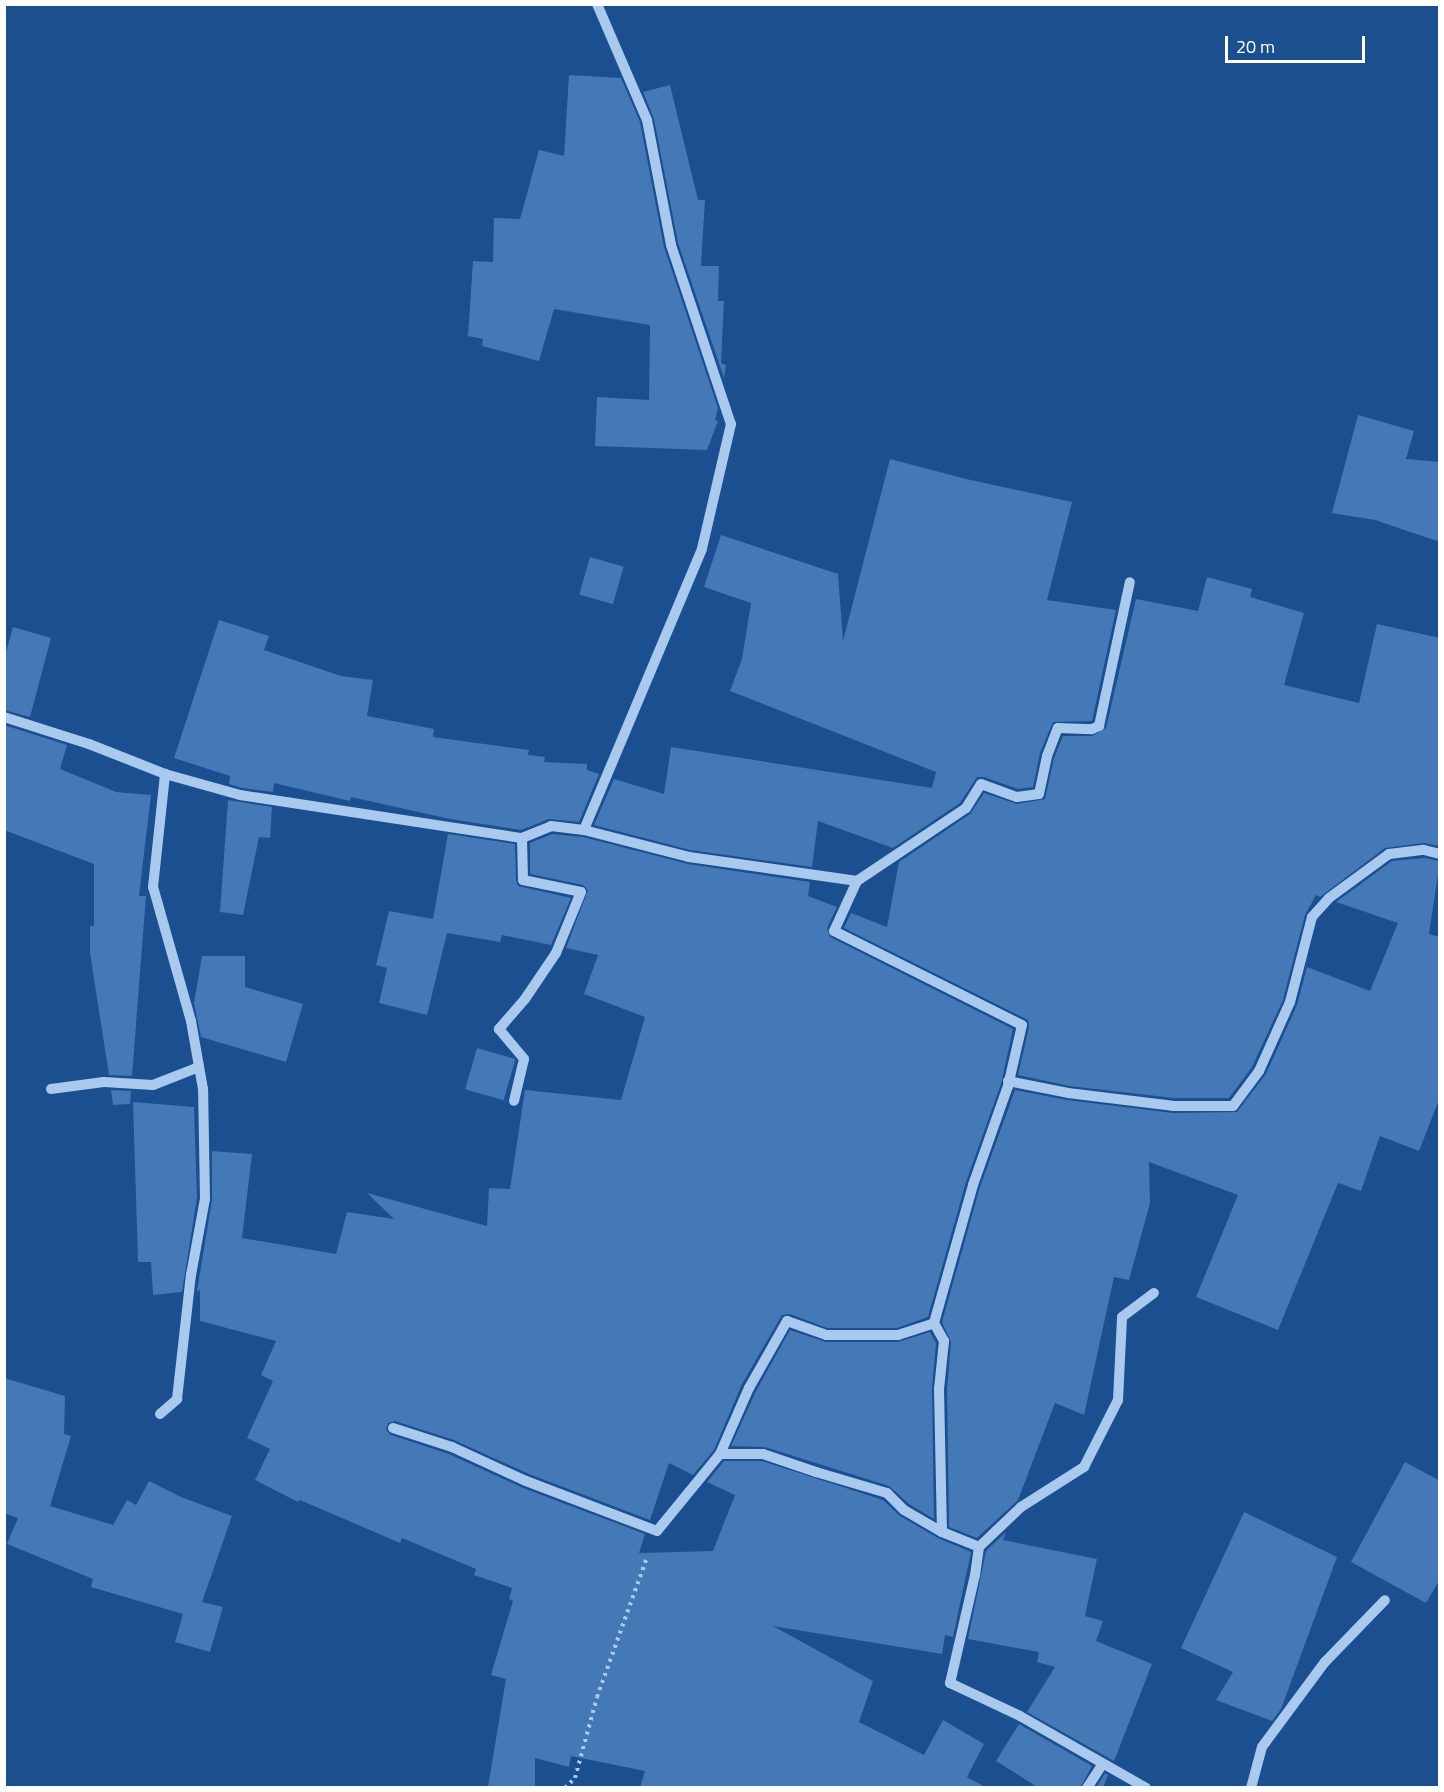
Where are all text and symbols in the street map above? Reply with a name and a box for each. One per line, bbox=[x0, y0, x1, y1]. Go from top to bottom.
scale bar bbox=[1228, 24, 1368, 62]
text: 20 m bbox=[1236, 33, 1275, 60]

